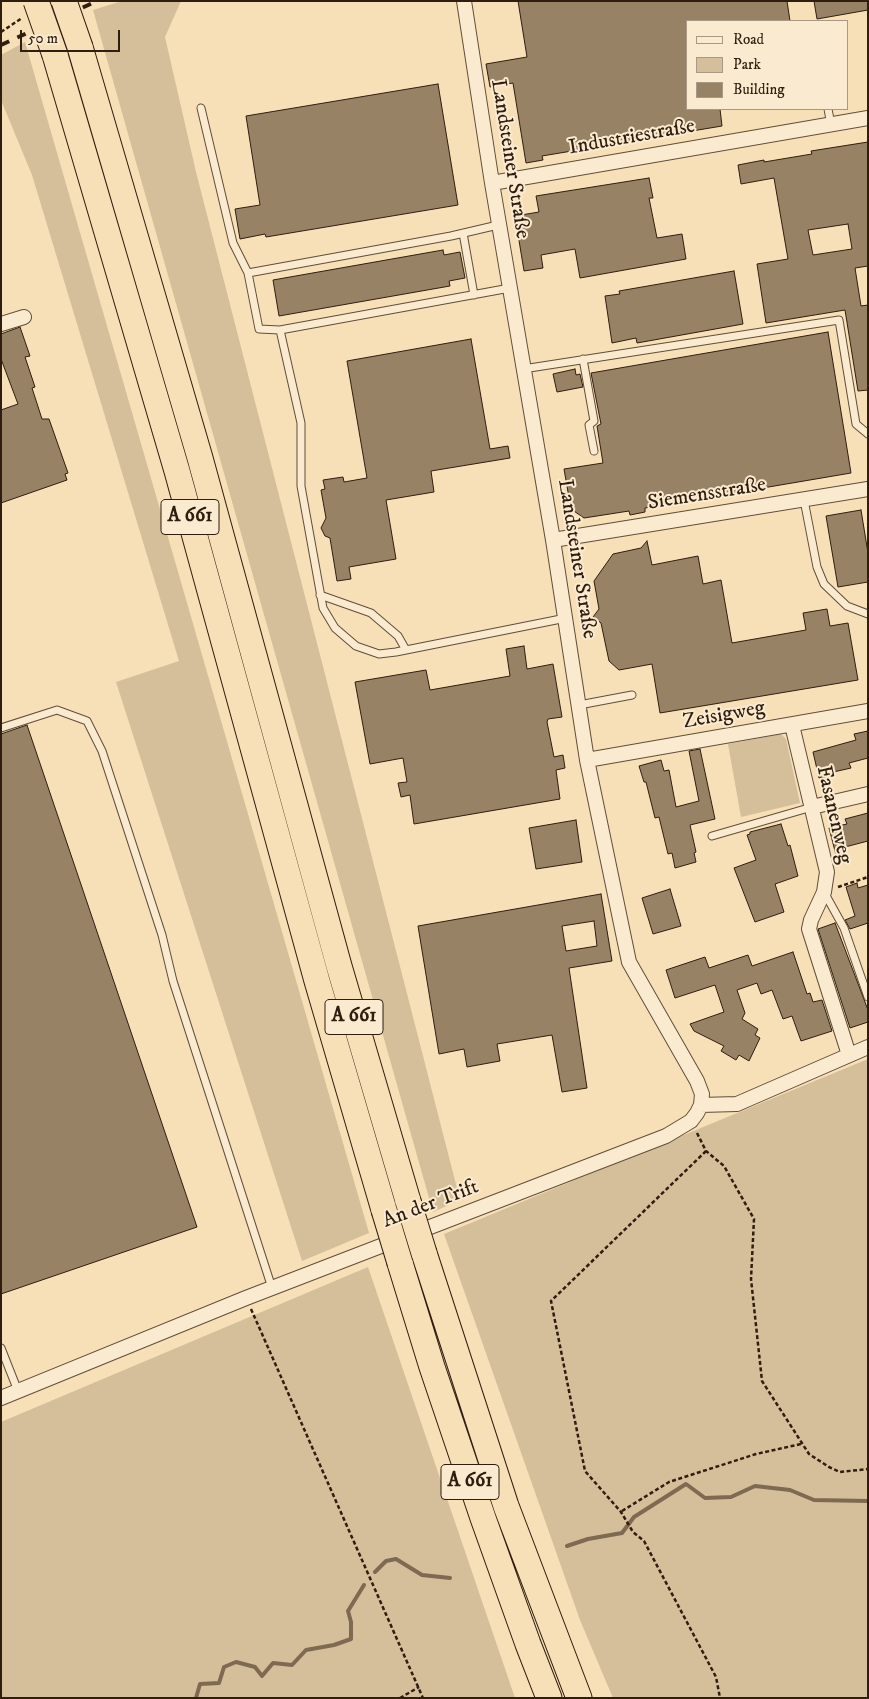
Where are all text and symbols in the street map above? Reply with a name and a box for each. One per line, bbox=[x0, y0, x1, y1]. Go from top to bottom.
scale bar bbox=[22, 20, 122, 52]
legend bbox=[686, 20, 849, 110]
text: 50 m bbox=[28, 29, 58, 48]
text: Road bbox=[733, 30, 764, 49]
text: Park bbox=[733, 55, 761, 74]
street label: Landsteiner Straße bbox=[484, 77, 534, 241]
text: Building bbox=[733, 80, 785, 99]
street label: Industriestraße bbox=[567, 115, 697, 161]
street label: Siemensstraße bbox=[646, 473, 768, 517]
street label: Landsteiner Straße bbox=[551, 477, 601, 641]
road number: A 661 bbox=[161, 500, 219, 534]
street label: Zeisigweg bbox=[681, 696, 767, 736]
street label: Fasanenweg bbox=[809, 763, 857, 867]
road number: A 661 bbox=[325, 1000, 383, 1034]
street label: An der Trift bbox=[379, 1175, 483, 1235]
road number: A 661 bbox=[441, 1464, 499, 1500]

